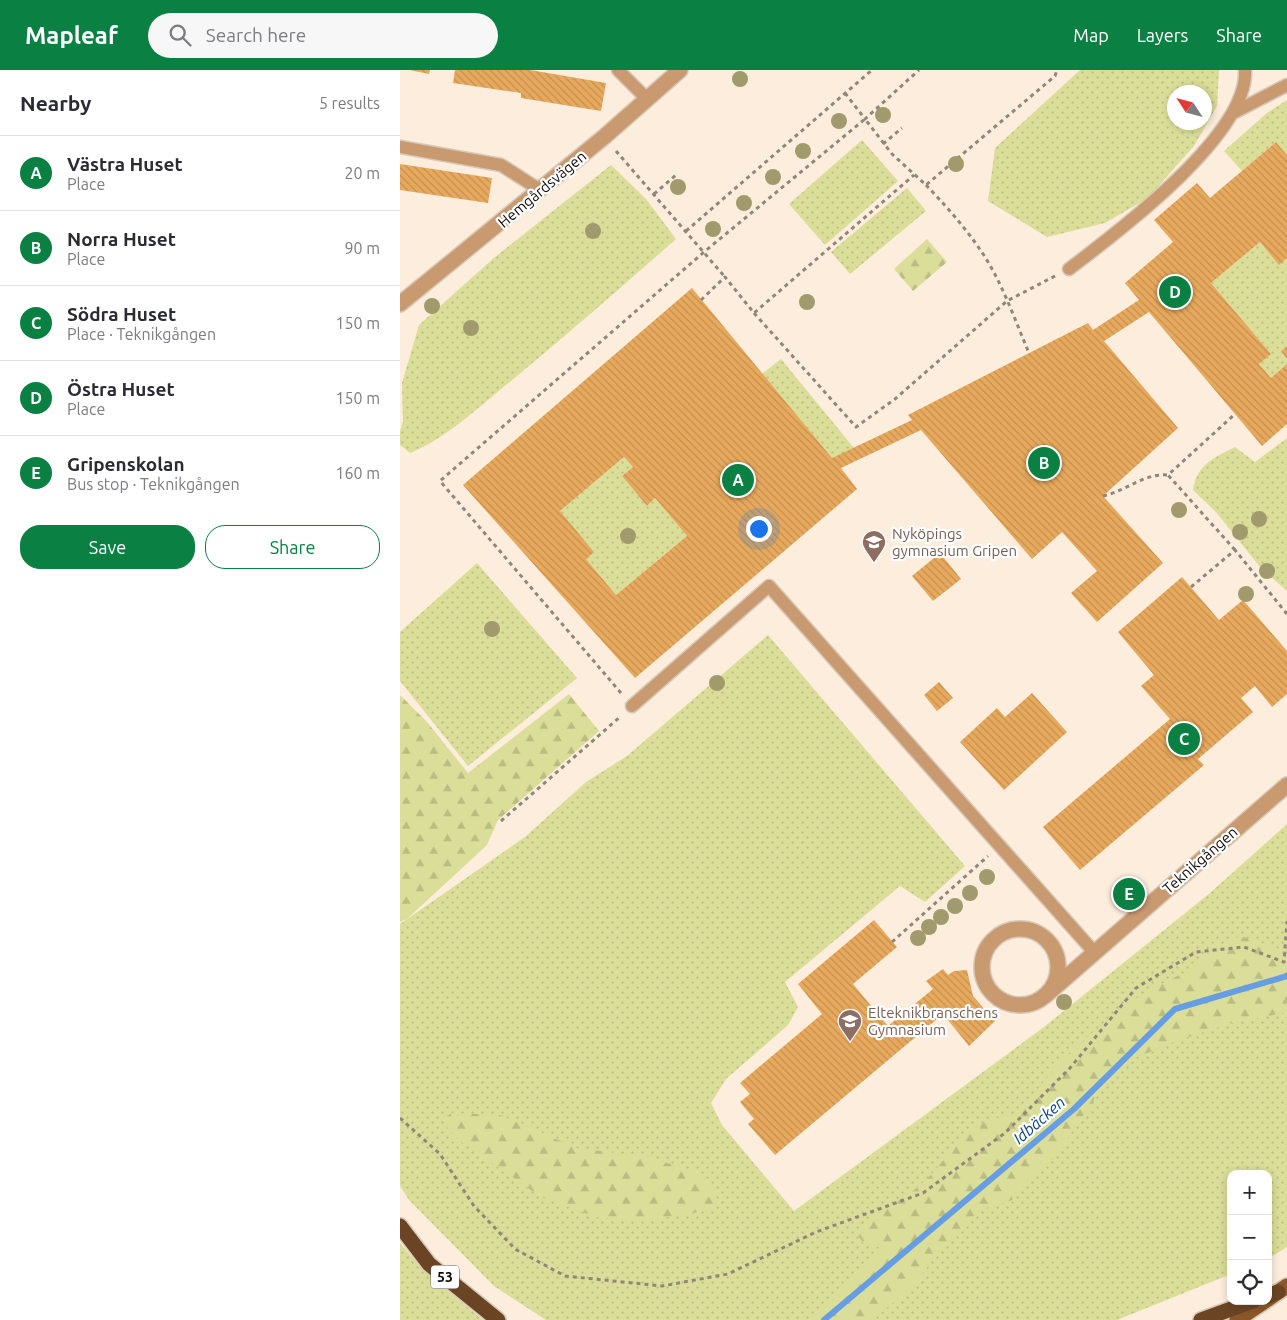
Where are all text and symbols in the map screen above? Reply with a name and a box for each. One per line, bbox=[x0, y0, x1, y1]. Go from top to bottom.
search box bbox=[148, 13, 498, 58]
icon: search bbox=[166, 21, 194, 49]
text: Mapleaf bbox=[25, 22, 118, 49]
text: Search here bbox=[206, 24, 306, 46]
text: Map bbox=[1073, 25, 1109, 45]
text: Layers bbox=[1137, 25, 1188, 45]
text: Share bbox=[1216, 25, 1262, 45]
north arrow bbox=[1167, 85, 1212, 130]
text: Nearby bbox=[20, 91, 91, 115]
text: 5 results bbox=[319, 94, 380, 112]
street label: Hemgårdsvägen bbox=[495, 147, 589, 231]
text: Västra Huset bbox=[67, 153, 183, 175]
text: A bbox=[30, 164, 42, 182]
text: 20 m bbox=[344, 164, 380, 182]
text: Place bbox=[67, 175, 105, 193]
text: Norra Huset bbox=[67, 228, 176, 250]
text: B bbox=[31, 239, 41, 257]
text: 90 m bbox=[344, 239, 380, 257]
text: Place bbox=[67, 250, 105, 268]
pin: D bbox=[1159, 273, 1191, 311]
text: Södra Huset bbox=[67, 303, 176, 325]
text: C bbox=[31, 314, 41, 332]
text: 150 m bbox=[335, 314, 380, 332]
text: Place · Teknikgången bbox=[67, 325, 216, 343]
text: Östra Huset bbox=[67, 378, 175, 400]
text: D bbox=[30, 389, 42, 407]
text: 150 m bbox=[335, 389, 380, 407]
text: Place bbox=[67, 400, 105, 418]
pin: B bbox=[1028, 444, 1060, 482]
text: Gripenskolan bbox=[67, 453, 185, 475]
pin: A bbox=[722, 461, 754, 499]
text: E bbox=[31, 464, 41, 482]
text: 160 m bbox=[335, 464, 380, 482]
text: Bus stop · Teknikgången bbox=[67, 475, 240, 493]
your location bbox=[746, 516, 772, 542]
button: Save bbox=[20, 525, 195, 569]
button: Share bbox=[205, 525, 380, 569]
place label: Nyköpings gymnasium Gripen bbox=[892, 525, 1017, 559]
school or university icon: Nyköpings gymnasium Gripen bbox=[861, 529, 887, 563]
pin: C bbox=[1168, 720, 1200, 758]
street label: Teknikgången bbox=[1159, 823, 1241, 897]
pin: E bbox=[1113, 875, 1145, 913]
place label: Elteknikbranschens Gymnasium bbox=[868, 1004, 998, 1038]
school or university icon: Elteknikbranschens Gymnasium bbox=[837, 1008, 863, 1042]
water label: Idbäcken bbox=[1009, 1093, 1069, 1147]
map controls bbox=[1227, 1170, 1272, 1305]
button: + bbox=[1227, 1170, 1272, 1215]
button: − bbox=[1227, 1215, 1272, 1260]
button: locate bbox=[1227, 1260, 1272, 1305]
road number: 53 bbox=[431, 1266, 459, 1288]

